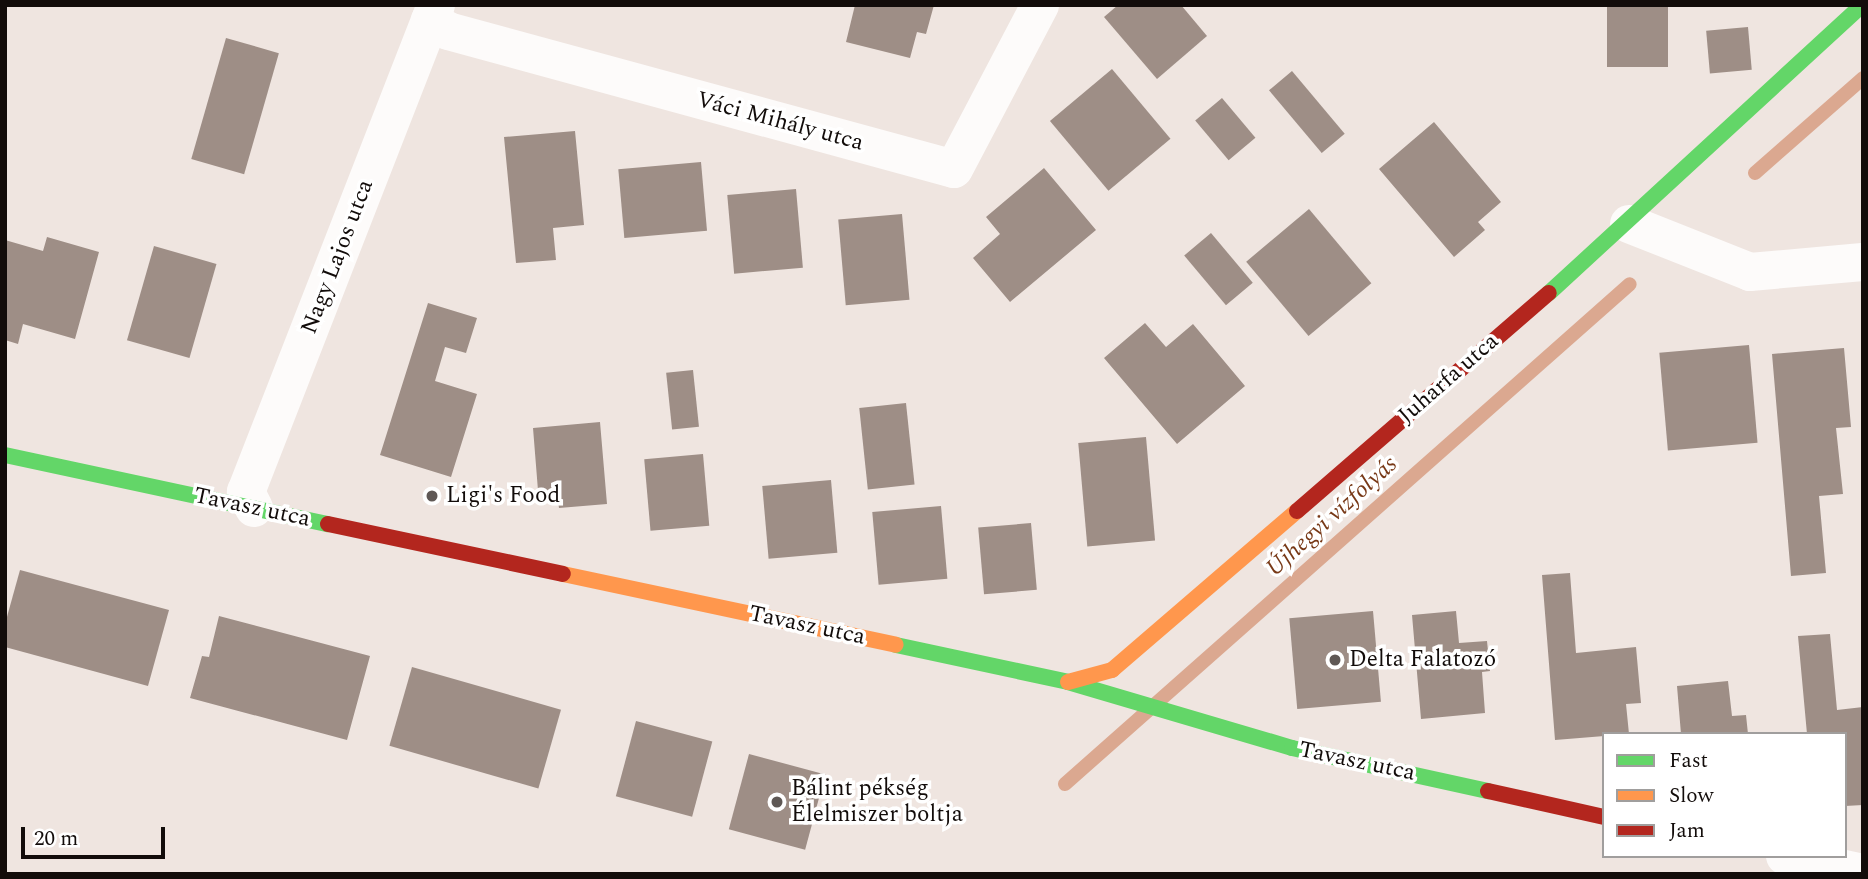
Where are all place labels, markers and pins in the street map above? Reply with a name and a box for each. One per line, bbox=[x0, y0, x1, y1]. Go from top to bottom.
place label: Ligi's Food bbox=[446, 482, 560, 510]
marker: Ligi's Food bbox=[424, 488, 440, 504]
place label: Delta Falatozó bbox=[1349, 646, 1496, 674]
marker: Delta Falatozó bbox=[1327, 652, 1343, 668]
place label: Bálint pékség Élelmiszer boltja bbox=[791, 775, 963, 829]
marker: Bálint pékség Élelmiszer boltja bbox=[769, 794, 785, 810]

